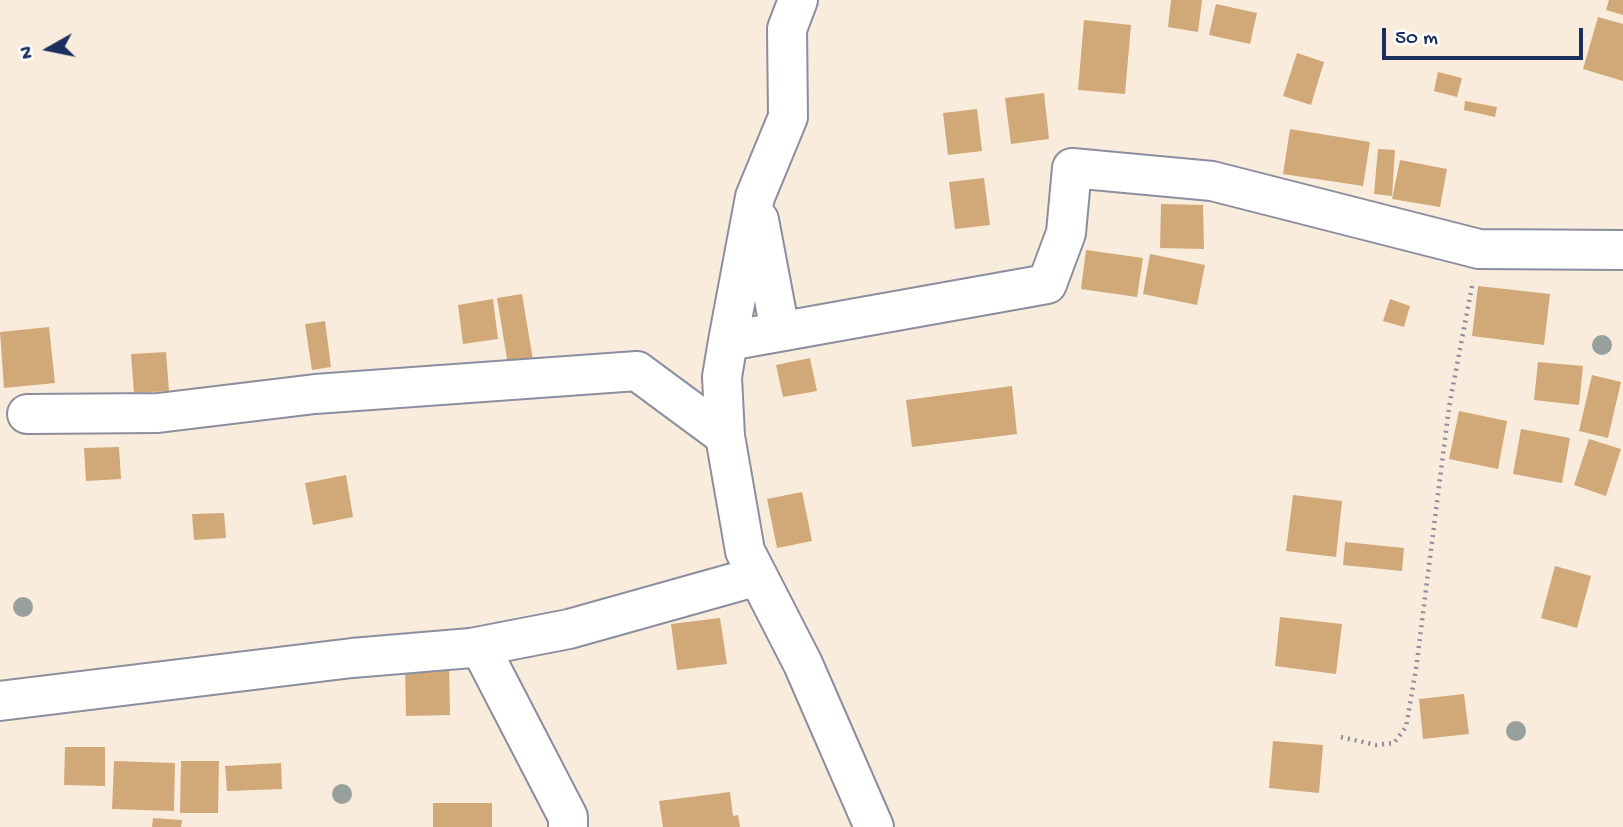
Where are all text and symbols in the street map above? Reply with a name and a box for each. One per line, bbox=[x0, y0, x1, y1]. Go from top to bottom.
north arrow bbox=[14, 14, 84, 84]
scale bar bbox=[1385, 14, 1586, 58]
text: 50 m bbox=[1395, 27, 1438, 52]
text: N bbox=[15, 44, 40, 60]

